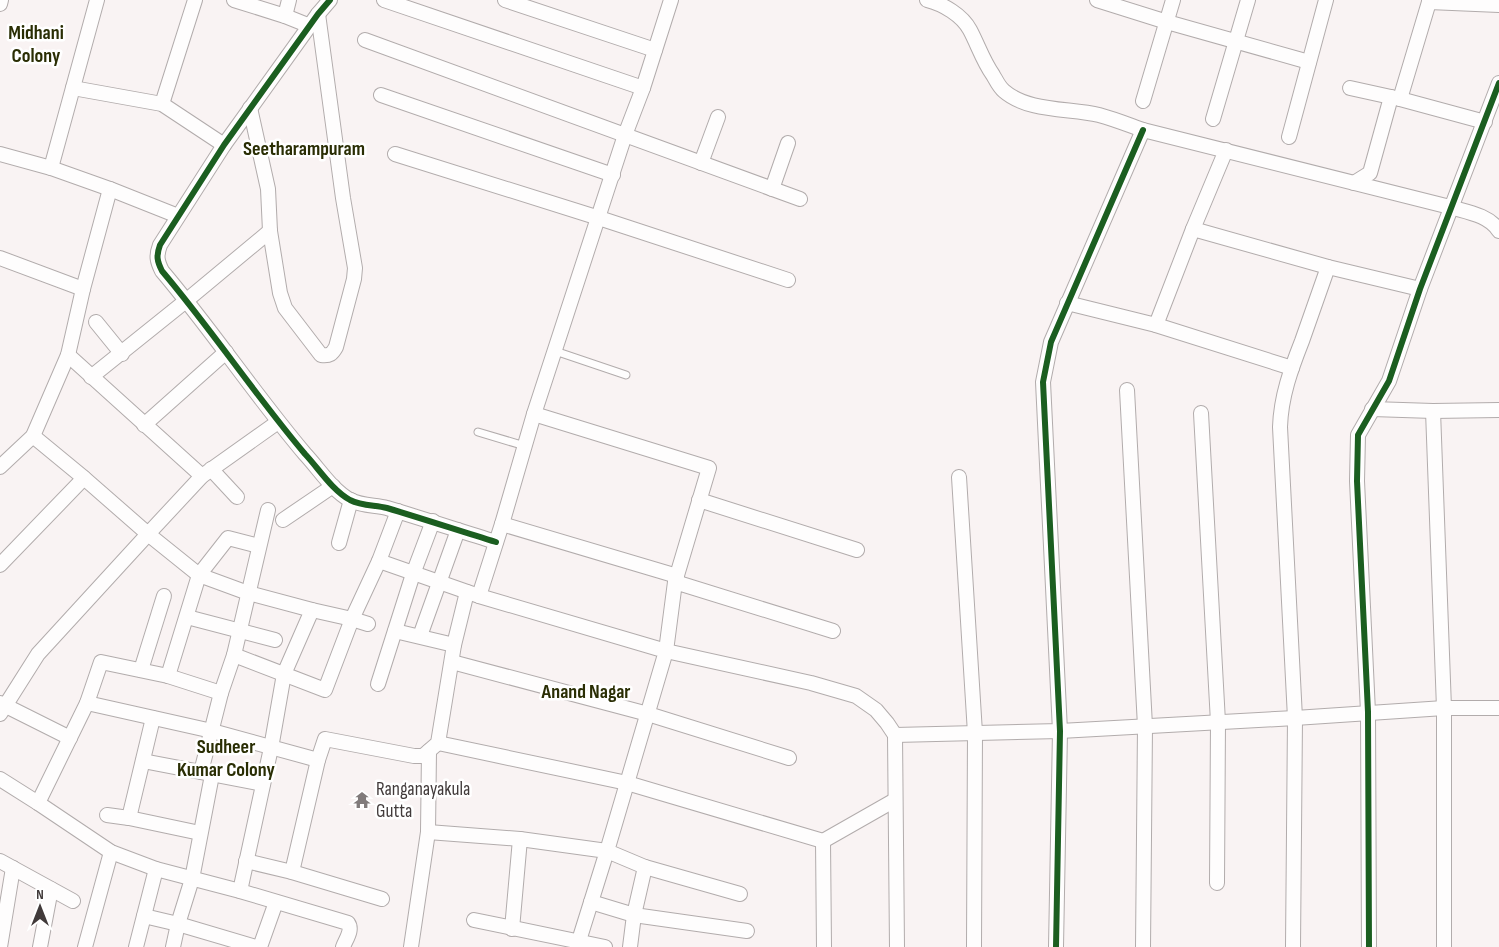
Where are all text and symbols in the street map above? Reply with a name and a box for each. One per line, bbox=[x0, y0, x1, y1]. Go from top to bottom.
district label: Midhani Colony bbox=[8, 21, 64, 68]
district label: Seetharampuram bbox=[243, 137, 365, 161]
district label: Anand Nagar bbox=[540, 680, 631, 704]
district label: Sudheer Kumar Colony bbox=[177, 735, 276, 782]
place label: Ranganayakula Gutta bbox=[376, 778, 470, 823]
temple icon: Ranganayakula Gutta bbox=[352, 790, 372, 810]
north arrow bbox=[15, 882, 65, 932]
text: N bbox=[36, 886, 44, 903]

